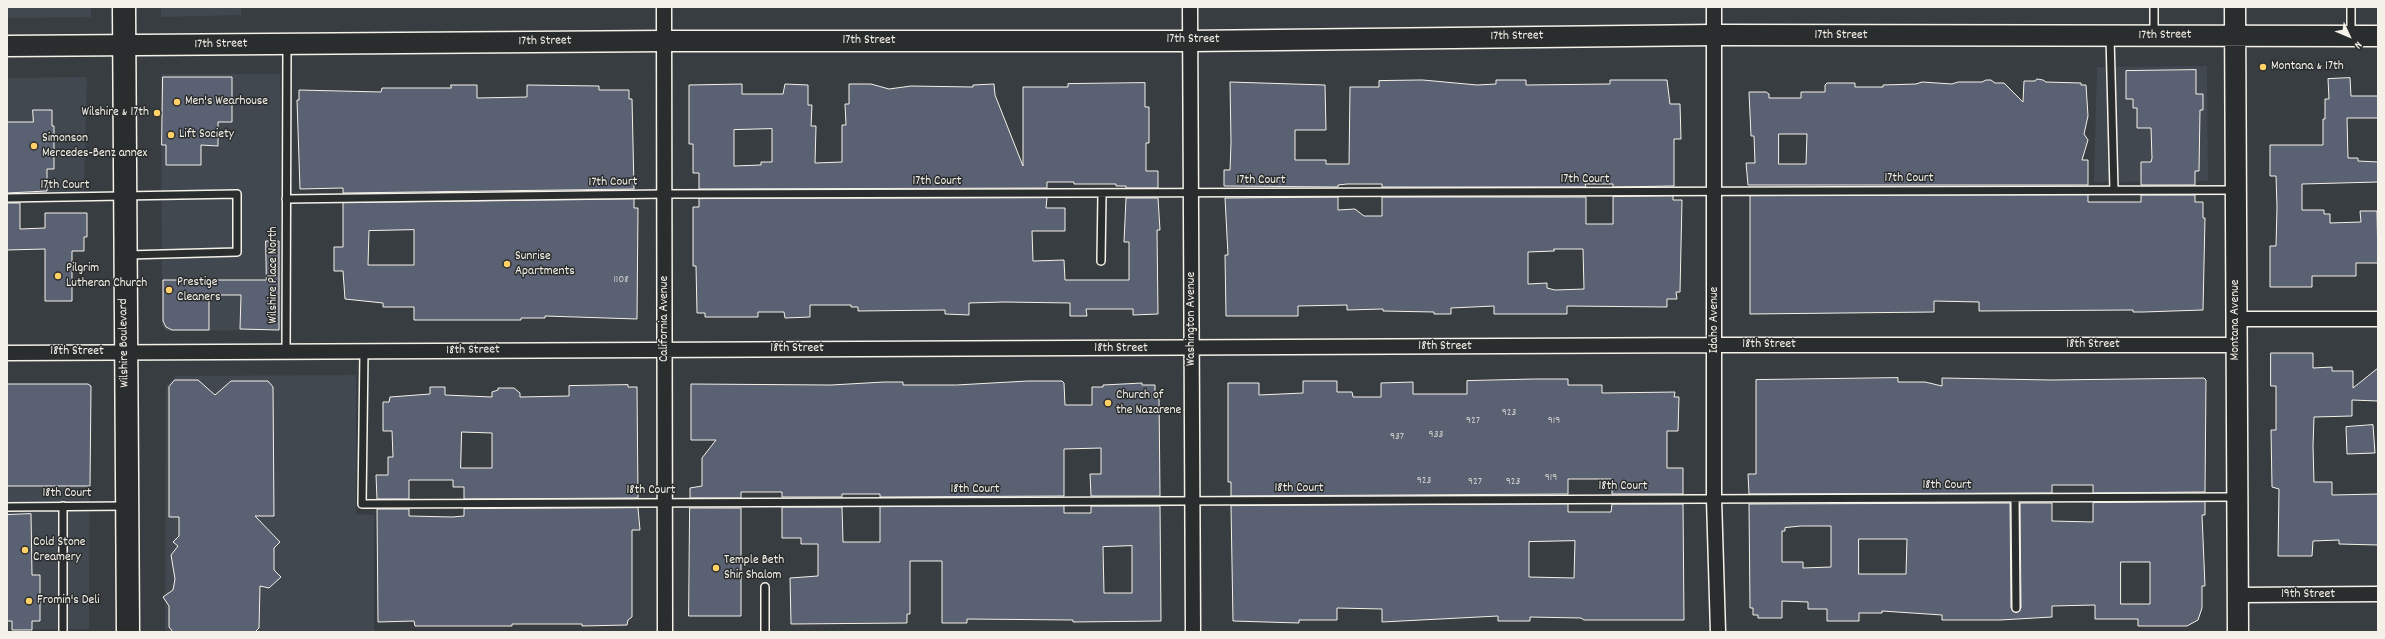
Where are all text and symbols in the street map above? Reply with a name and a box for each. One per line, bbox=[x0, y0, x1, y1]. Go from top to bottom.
north arrow bbox=[2329, 16, 2369, 56]
street label: 17th Street bbox=[1814, 28, 1868, 44]
street label: 17th Street bbox=[2138, 28, 2192, 44]
street label: 17th Street bbox=[1490, 29, 1544, 45]
street label: 17th Street bbox=[1166, 32, 1220, 48]
street label: 17th Street bbox=[842, 33, 896, 49]
street label: 17th Street bbox=[518, 34, 572, 50]
street label: 17th Street bbox=[194, 37, 248, 53]
text: N bbox=[2350, 37, 2365, 52]
place label: Montana & 17th bbox=[2271, 59, 2344, 75]
marker: Montana & 17th bbox=[2258, 62, 2268, 72]
place label: Men's Wearhouse bbox=[185, 94, 268, 110]
marker: Men's Wearhouse bbox=[172, 97, 182, 107]
place label: Wilshire & 17th bbox=[81, 105, 149, 121]
marker: Wilshire & 17th bbox=[152, 108, 162, 118]
place label: Lift Society bbox=[179, 127, 234, 143]
marker: Lift Society bbox=[166, 130, 176, 140]
place label: Simonson Mercedes-Benz annex bbox=[42, 131, 147, 162]
marker: Simonson Mercedes-Benz annex bbox=[29, 141, 39, 151]
street label: 17th Court bbox=[1885, 171, 1933, 187]
street label: 17th Court bbox=[1561, 172, 1609, 188]
street label: 17th Court bbox=[1237, 173, 1285, 189]
street label: 17th Court bbox=[913, 174, 961, 190]
street label: 17th Court bbox=[588, 175, 638, 191]
street label: 17th Court bbox=[41, 178, 89, 194]
street label: Wilshire Place North bbox=[266, 226, 282, 324]
place label: Sunrise Apartments bbox=[515, 249, 575, 280]
marker: Sunrise Apartments bbox=[502, 259, 512, 269]
place label: Pilgrim Lutheran Church bbox=[66, 261, 147, 292]
marker: Pilgrim Lutheran Church bbox=[53, 271, 63, 281]
street label: Washington Avenue bbox=[1184, 272, 1200, 366]
house number: 1108 bbox=[613, 273, 629, 287]
place label: Prestige Cleaners bbox=[177, 275, 220, 306]
street label: California Avenue bbox=[657, 276, 673, 362]
street label: Montana Avenue bbox=[2228, 280, 2244, 360]
marker: Prestige Cleaners bbox=[164, 285, 174, 295]
street label: Idaho Avenue bbox=[1707, 287, 1723, 353]
street label: Wilshire Boulevard bbox=[116, 298, 134, 388]
street label: 18th Street bbox=[1742, 337, 1796, 353]
street label: 18th Street bbox=[2066, 337, 2120, 353]
street label: 18th Street bbox=[1418, 339, 1472, 355]
street label: 18th Street bbox=[770, 341, 824, 357]
street label: 18th Street bbox=[1094, 341, 1148, 357]
street label: 18th Street bbox=[446, 343, 500, 359]
street label: 18th Street bbox=[50, 344, 104, 360]
place label: Church of the Nazarene bbox=[1116, 388, 1181, 419]
marker: Church of the Nazarene bbox=[1103, 398, 1113, 408]
house number: 923 bbox=[1502, 406, 1516, 420]
house number: 927 bbox=[1466, 414, 1480, 428]
house number: 919 bbox=[1548, 414, 1560, 428]
house number: 933 bbox=[1429, 428, 1443, 442]
house number: 937 bbox=[1390, 430, 1404, 444]
house number: 919 bbox=[1545, 471, 1557, 485]
house number: 923 bbox=[1417, 474, 1431, 488]
house number: 927 bbox=[1468, 475, 1482, 489]
house number: 923 bbox=[1506, 475, 1520, 489]
street label: 18th Court bbox=[1922, 478, 1972, 494]
street label: 18th Court bbox=[1598, 479, 1648, 495]
street label: 18th Court bbox=[1274, 481, 1324, 497]
street label: 18th Court bbox=[950, 482, 1000, 498]
street label: 18th Court bbox=[626, 483, 676, 499]
street label: 18th Court bbox=[42, 486, 92, 502]
place label: Cold Stone Creamery bbox=[33, 535, 85, 566]
marker: Cold Stone Creamery bbox=[20, 545, 30, 555]
place label: Temple Beth Shir Shalom bbox=[724, 553, 784, 584]
marker: Temple Beth Shir Shalom bbox=[711, 563, 721, 573]
street label: 19th Street bbox=[2281, 587, 2335, 603]
place label: Fromin's Deli bbox=[37, 593, 100, 609]
marker: Fromin's Deli bbox=[24, 596, 34, 606]

